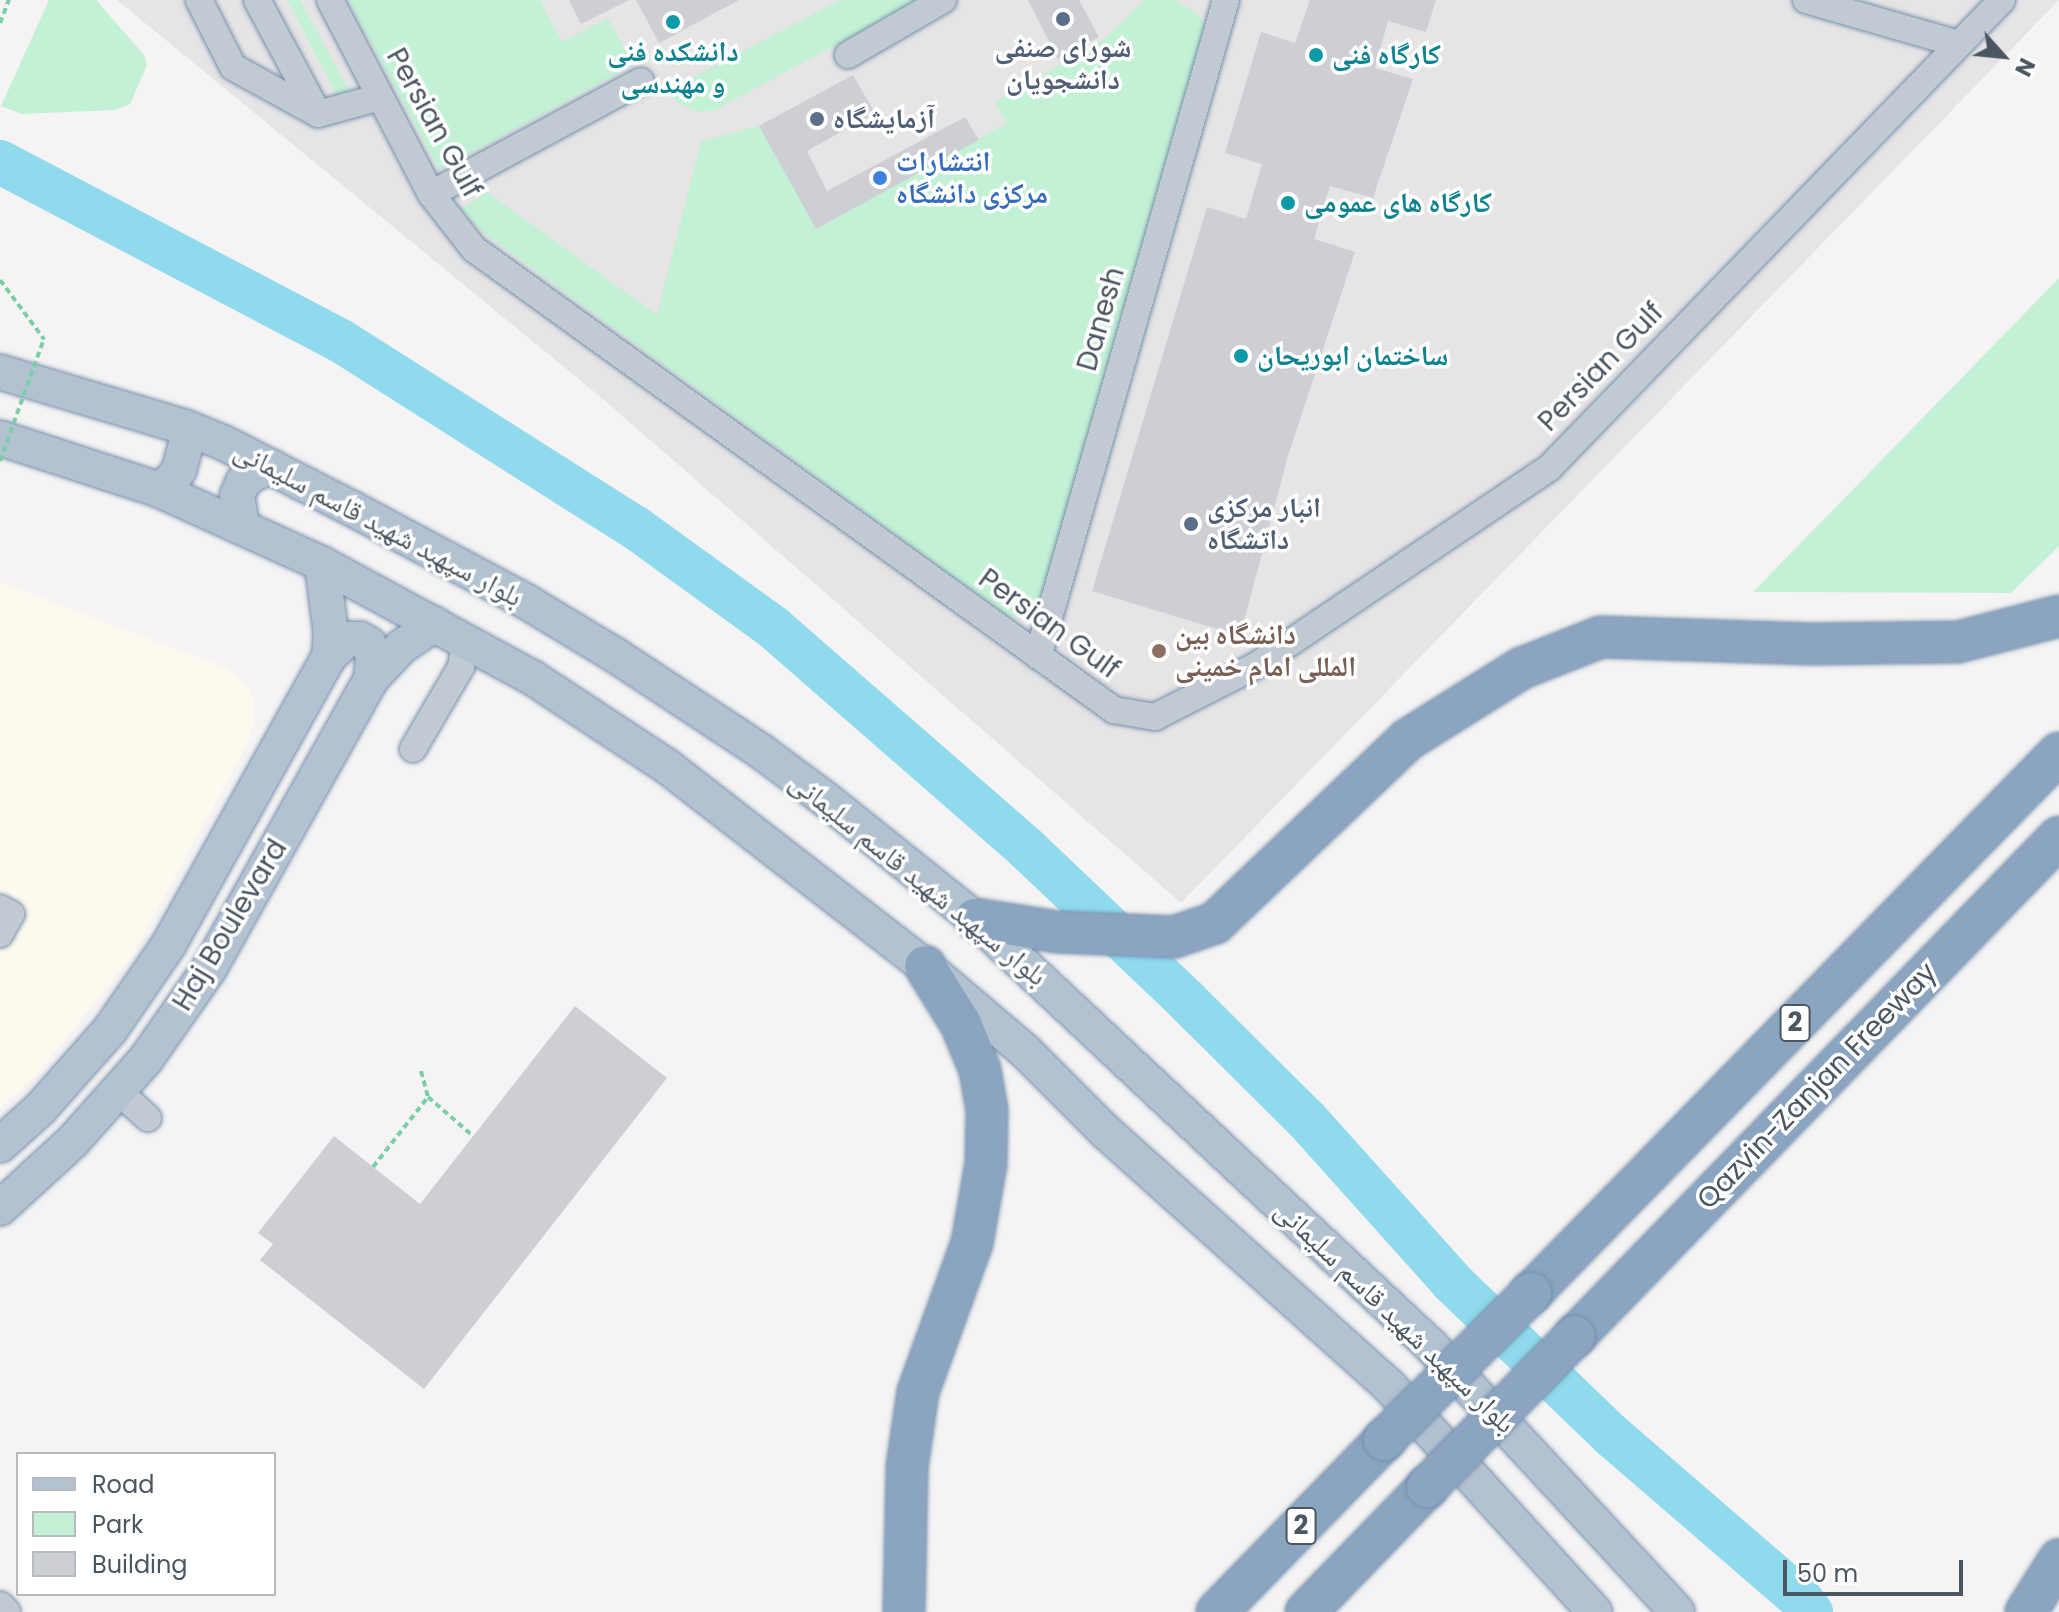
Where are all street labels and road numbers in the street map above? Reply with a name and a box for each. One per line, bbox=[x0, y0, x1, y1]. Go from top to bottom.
street label: Persian Gulf bbox=[379, 42, 489, 204]
street label: Danesh bbox=[1070, 263, 1132, 375]
street label: Persian Gulf bbox=[1531, 296, 1671, 438]
street label: بلوار سپهبد شهید قاسم سلیمانی bbox=[228, 434, 528, 614]
street label: Persian Gulf bbox=[972, 562, 1126, 686]
street label: بلوار سپهبد شهید قاسم سلیمانی bbox=[783, 765, 1053, 993]
street label: Haj Boulevard bbox=[166, 833, 294, 1017]
street label: Qazvin-Zanjan Freeway bbox=[1690, 956, 1944, 1216]
road number: 2 bbox=[1779, 1001, 1811, 1045]
street label: بلوار سپهبد شهید قاسم سلیمانی bbox=[1268, 1193, 1522, 1441]
road number: 2 bbox=[1285, 1504, 1317, 1548]

